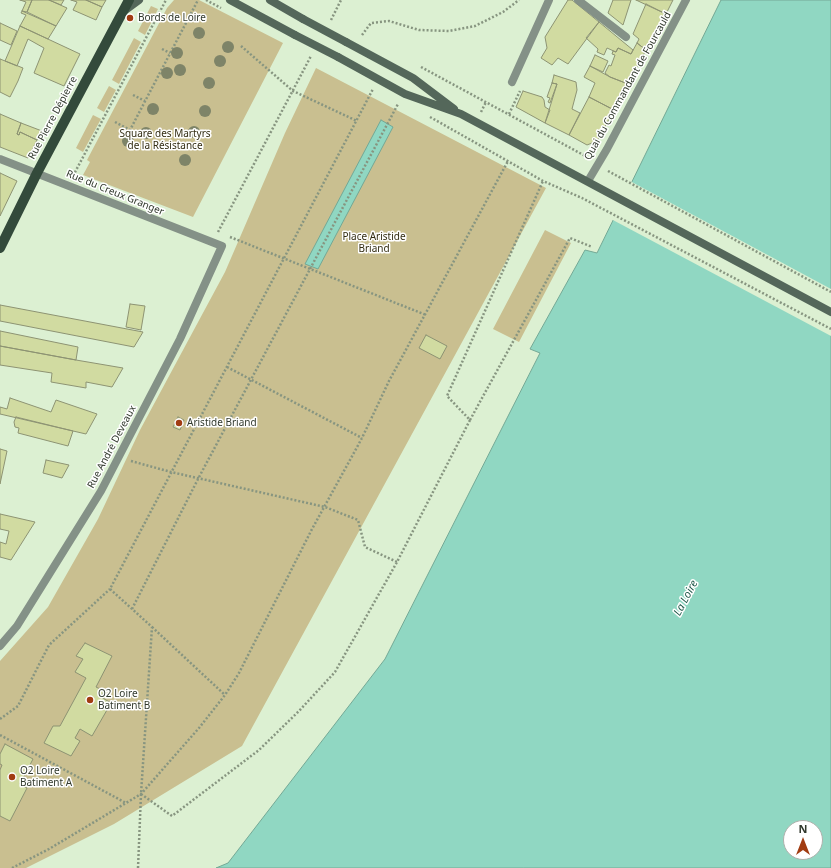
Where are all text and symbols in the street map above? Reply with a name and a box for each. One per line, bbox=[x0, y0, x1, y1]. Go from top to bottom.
street label: Quai du Commandant de Fourcauld bbox=[582, 10, 674, 162]
place label: Bords de Loire bbox=[138, 12, 206, 24]
marker: Bords de Loire bbox=[125, 13, 135, 23]
street label: Rue Pierre Dépierre bbox=[26, 74, 80, 162]
park label: Square des Martyrs de la Résistance bbox=[119, 128, 211, 152]
street label: Rue du Creux Granger bbox=[64, 168, 166, 218]
park label: Place Aristide Briand bbox=[342, 231, 406, 254]
street label: Rue André Deveaux bbox=[85, 404, 139, 490]
place label: Aristide Briand bbox=[187, 417, 257, 429]
marker: Aristide Briand bbox=[174, 418, 184, 428]
water label: La Loire bbox=[671, 578, 701, 618]
place label: O2 Loire Batiment B bbox=[98, 688, 150, 712]
marker: O2 Loire Batiment B bbox=[85, 695, 95, 705]
place label: O2 Loire Batiment A bbox=[20, 765, 72, 788]
marker: O2 Loire Batiment A bbox=[7, 772, 17, 782]
north arrow bbox=[783, 820, 823, 860]
text: N bbox=[799, 821, 807, 836]

